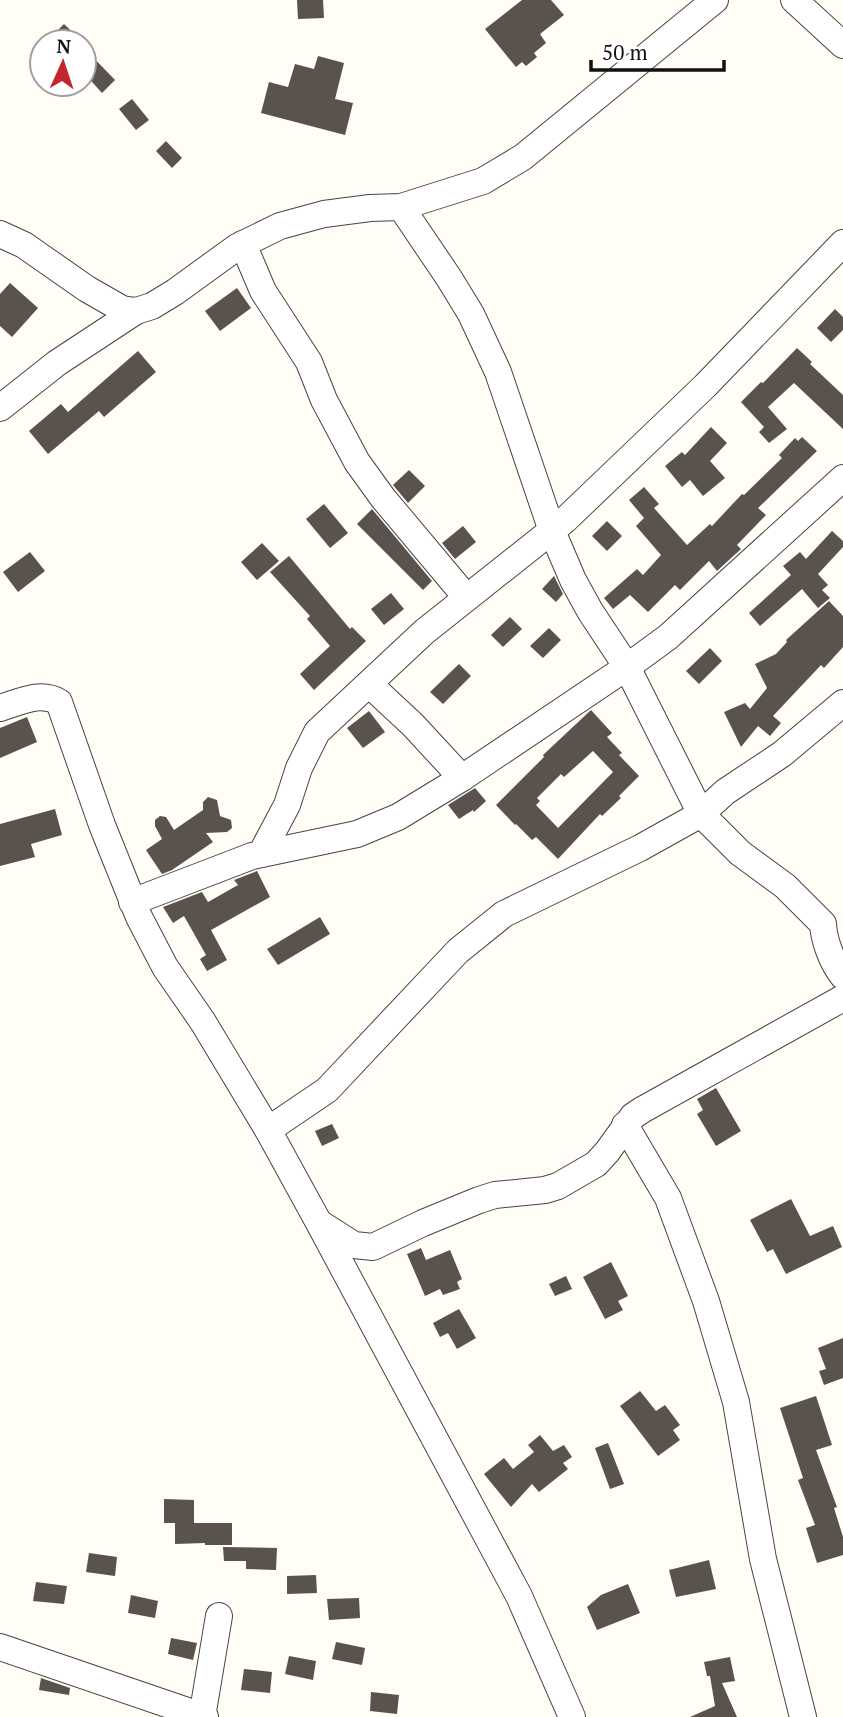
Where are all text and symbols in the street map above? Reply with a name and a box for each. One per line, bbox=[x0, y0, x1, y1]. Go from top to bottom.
north arrow bbox=[28, 28, 98, 98]
scale bar bbox=[591, 28, 724, 72]
text: N bbox=[56, 33, 72, 58]
text: 50 m bbox=[602, 38, 648, 66]

